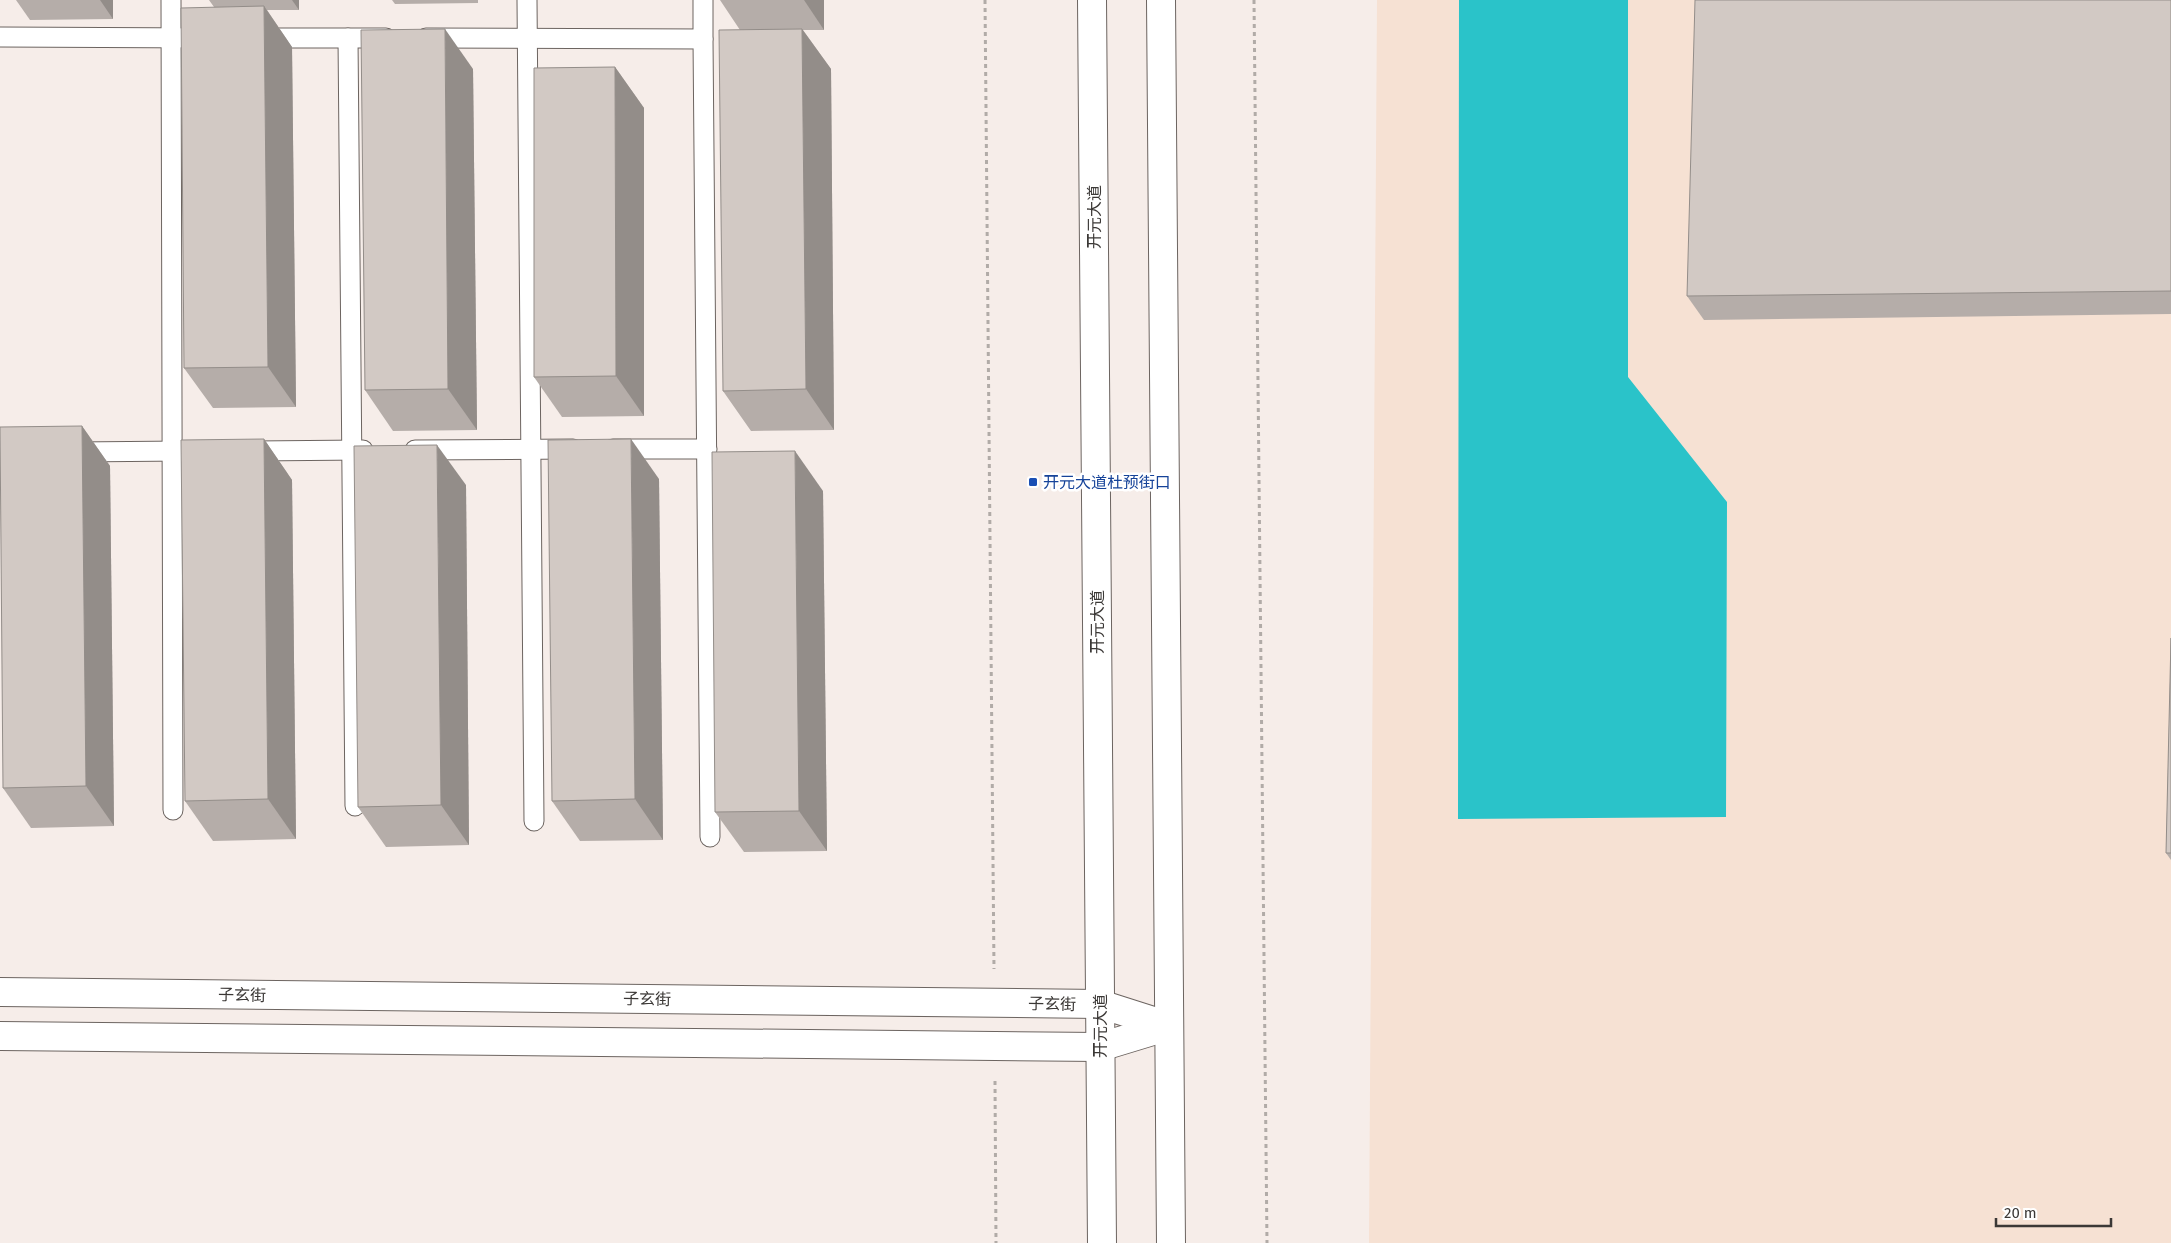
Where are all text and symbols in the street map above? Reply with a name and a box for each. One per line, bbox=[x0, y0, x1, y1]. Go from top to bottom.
street label: 开元大道 bbox=[1085, 185, 1104, 249]
place label: 开元大道杜预街口 bbox=[1043, 473, 1171, 492]
marker: 开元大道杜预街口 bbox=[1027, 476, 1039, 488]
street label: 开元大道 bbox=[1088, 590, 1107, 654]
street label: 子玄街 bbox=[218, 985, 266, 1005]
street label: 子玄街 bbox=[623, 989, 671, 1009]
street label: 子玄街 bbox=[1028, 994, 1076, 1014]
street label: 开元大道 bbox=[1091, 994, 1110, 1058]
scale bar bbox=[1996, 1196, 2111, 1228]
text: 20 m bbox=[2004, 1204, 2037, 1222]

